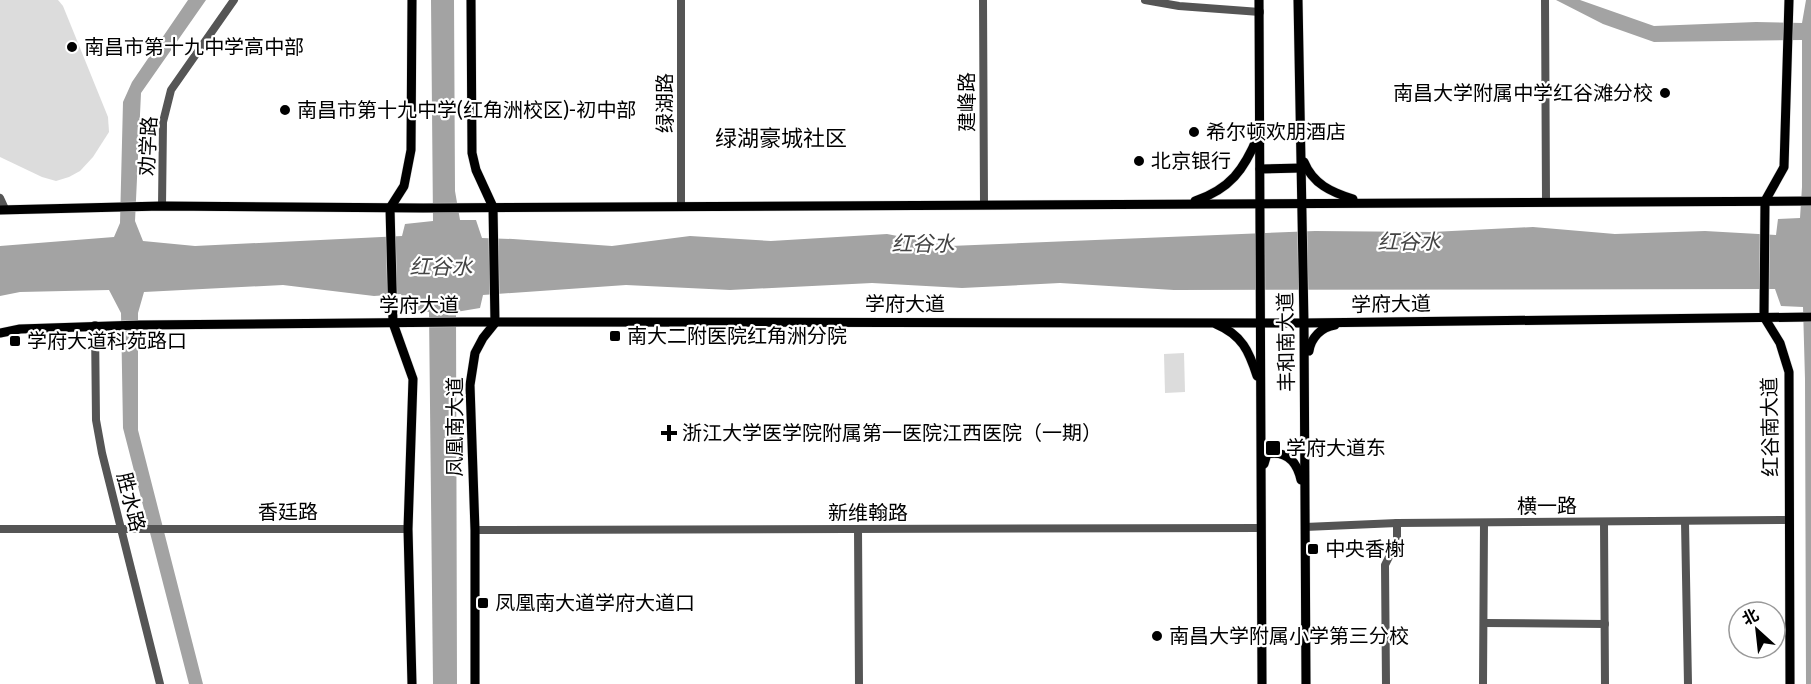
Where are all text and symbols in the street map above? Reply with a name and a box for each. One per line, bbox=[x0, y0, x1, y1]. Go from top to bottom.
place label: 南昌市第十九中学高中部 bbox=[84, 35, 304, 59]
marker: 南昌市第十九中学高中部 bbox=[65, 40, 79, 54]
street label: 建峰路 bbox=[955, 72, 979, 132]
street label: 绿湖路 bbox=[653, 73, 677, 133]
place label: 南昌大学附属中学红谷滩分校 bbox=[1393, 81, 1653, 105]
marker: 南昌大学附属中学红谷滩分校 bbox=[1658, 86, 1672, 100]
place label: 南昌市第十九中学(红角洲校区)-初中部 bbox=[297, 98, 636, 122]
marker: 南昌市第十九中学(红角洲校区)-初中部 bbox=[278, 103, 292, 117]
street label: 劝学路 bbox=[134, 115, 162, 177]
place label: 希尔顿欢朋酒店 bbox=[1206, 120, 1346, 144]
district label: 绿湖豪城社区 bbox=[715, 125, 847, 152]
marker: 希尔顿欢朋酒店 bbox=[1187, 125, 1201, 139]
place label: 北京银行 bbox=[1151, 149, 1231, 173]
marker: 北京银行 bbox=[1132, 154, 1146, 168]
water label: 红谷水 bbox=[1378, 229, 1441, 255]
water label: 红谷水 bbox=[892, 231, 955, 257]
water label: 红谷水 bbox=[410, 254, 473, 280]
street label: 学府大道 bbox=[1351, 291, 1431, 317]
street label: 学府大道 bbox=[865, 292, 945, 316]
street label: 丰和南大道 bbox=[1273, 292, 1299, 392]
street label: 学府大道 bbox=[379, 293, 459, 317]
place label: 南大二附医院红角洲分院 bbox=[627, 324, 847, 348]
place label: 学府大道科苑路口 bbox=[27, 329, 187, 353]
marker: 南大二附医院红角洲分院 bbox=[608, 329, 622, 343]
marker: 学府大道科苑路口 bbox=[8, 334, 22, 348]
street label: 凤凰南大道 bbox=[443, 377, 467, 477]
street label: 红谷南大道 bbox=[1757, 377, 1783, 477]
place label: 浙江大学医学院附属第一医院江西医院（一期） bbox=[682, 421, 1102, 445]
marker: 浙江大学医学院附属第一医院江西医院（一期） bbox=[660, 424, 678, 442]
place label: 学府大道东 bbox=[1286, 436, 1386, 460]
marker: 学府大道东 bbox=[1264, 439, 1282, 457]
street label: 胜水路 bbox=[112, 470, 150, 534]
street label: 横一路 bbox=[1517, 494, 1577, 518]
street label: 香廷路 bbox=[258, 500, 318, 524]
street label: 新维翰路 bbox=[828, 501, 908, 525]
place label: 中央香榭 bbox=[1325, 537, 1405, 561]
marker: 中央香榭 bbox=[1306, 542, 1320, 556]
place label: 凤凰南大道学府大道口 bbox=[495, 591, 695, 615]
marker: 凤凰南大道学府大道口 bbox=[476, 596, 490, 610]
north arrow bbox=[1727, 600, 1787, 660]
text: 北 bbox=[1739, 605, 1762, 629]
place label: 南昌大学附属小学第三分校 bbox=[1169, 624, 1409, 648]
marker: 南昌大学附属小学第三分校 bbox=[1150, 629, 1164, 643]

